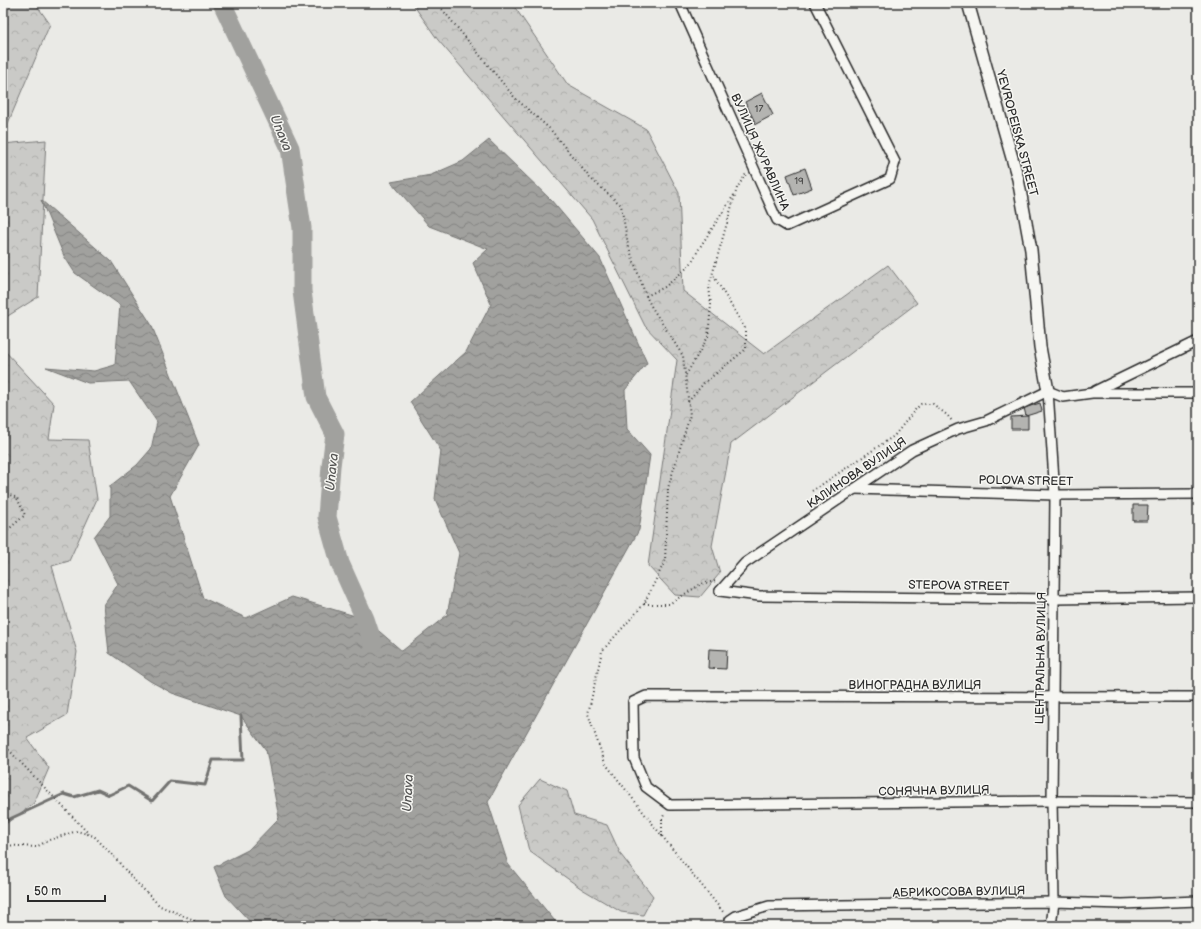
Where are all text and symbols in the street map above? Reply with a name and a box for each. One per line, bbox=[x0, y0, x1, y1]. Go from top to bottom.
street label: YEVROPEISKA STREET bbox=[993, 67, 1041, 199]
street label: ВУЛИЦЯ ЖУРАВЛИНА bbox=[727, 91, 793, 213]
house number: 17 bbox=[755, 103, 763, 115]
water label: Unava bbox=[267, 113, 295, 153]
house number: 19 bbox=[794, 175, 804, 187]
street label: КАЛИНОВА ВУЛИЦЯ bbox=[804, 434, 910, 512]
water label: Unava bbox=[322, 452, 342, 492]
street label: POLOVA STREET bbox=[979, 473, 1074, 489]
street label: STEPOVA STREET bbox=[908, 578, 1011, 594]
street label: ЦЕНТРАЛЬНА ВУЛИЦЯ bbox=[1032, 592, 1050, 724]
street label: ВИНОГРАДНА ВУЛИЦЯ bbox=[849, 678, 981, 693]
water label: Unava bbox=[399, 774, 417, 812]
street label: СОНЯЧНА ВУЛИЦЯ bbox=[878, 783, 990, 799]
scale bar bbox=[28, 877, 105, 903]
street label: АБРИКОСОВА ВУЛИЦЯ bbox=[892, 883, 1025, 901]
text: 50 m bbox=[34, 884, 61, 899]

